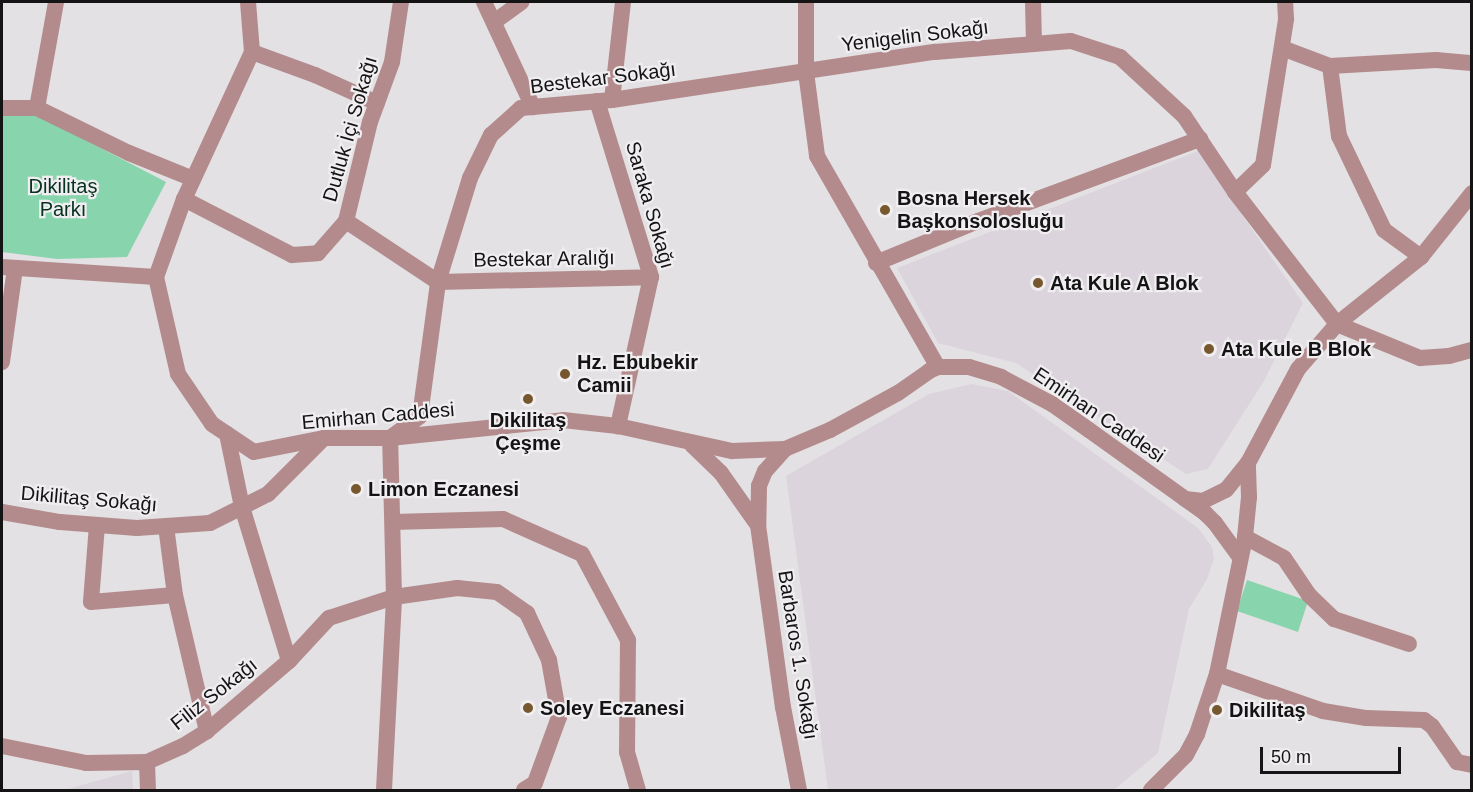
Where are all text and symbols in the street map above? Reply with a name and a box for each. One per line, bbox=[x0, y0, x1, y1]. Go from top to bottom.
street label: Yenigelin Sokağı bbox=[840, 15, 990, 57]
street label: Dutluk İçi Sokağı bbox=[318, 54, 382, 204]
street label: Bestekar Sokağı bbox=[529, 57, 677, 99]
street label: Saraka Sokağı bbox=[620, 139, 680, 271]
park label: Dikilitaş Parkı bbox=[29, 174, 97, 221]
place label: Bosna Hersek Başkonsolosluğu bbox=[897, 186, 1064, 233]
marker: Bosna Hersek Başkonsolosluğu bbox=[878, 203, 892, 217]
street label: Bestekar Aralığı bbox=[473, 246, 615, 272]
place label: Ata Kule A Blok bbox=[1050, 271, 1200, 295]
marker: Ata Kule A Blok bbox=[1031, 276, 1045, 290]
place label: Ata Kule B Blok bbox=[1221, 337, 1371, 361]
marker: Ata Kule B Blok bbox=[1202, 342, 1216, 356]
place label: Hz. Ebubekir Camii bbox=[577, 350, 698, 397]
street label: Emirhan Caddesi bbox=[1029, 362, 1169, 468]
marker: Hz. Ebubekir Camii bbox=[558, 367, 572, 381]
marker: Dikilitaş Çeşme bbox=[521, 392, 535, 406]
street label: Emirhan Caddesi bbox=[301, 397, 455, 435]
place label: Dikilitaş Çeşme bbox=[490, 408, 566, 455]
place label: Limon Eczanesi bbox=[368, 477, 519, 501]
street label: Dikilitaş Sokağı bbox=[20, 481, 158, 517]
marker: Limon Eczanesi bbox=[349, 482, 363, 496]
street label: Barbaros 1. Sokağı bbox=[773, 569, 823, 741]
street label: Filiz Sokağı bbox=[166, 653, 262, 735]
place label: Soley Eczanesi bbox=[540, 696, 685, 720]
place label: Dikilitaş bbox=[1229, 698, 1306, 722]
marker: Soley Eczanesi bbox=[521, 701, 535, 715]
marker: Dikilitaş bbox=[1210, 703, 1224, 717]
scale bar bbox=[1263, 735, 1404, 773]
text: 50 m bbox=[1271, 747, 1311, 767]

